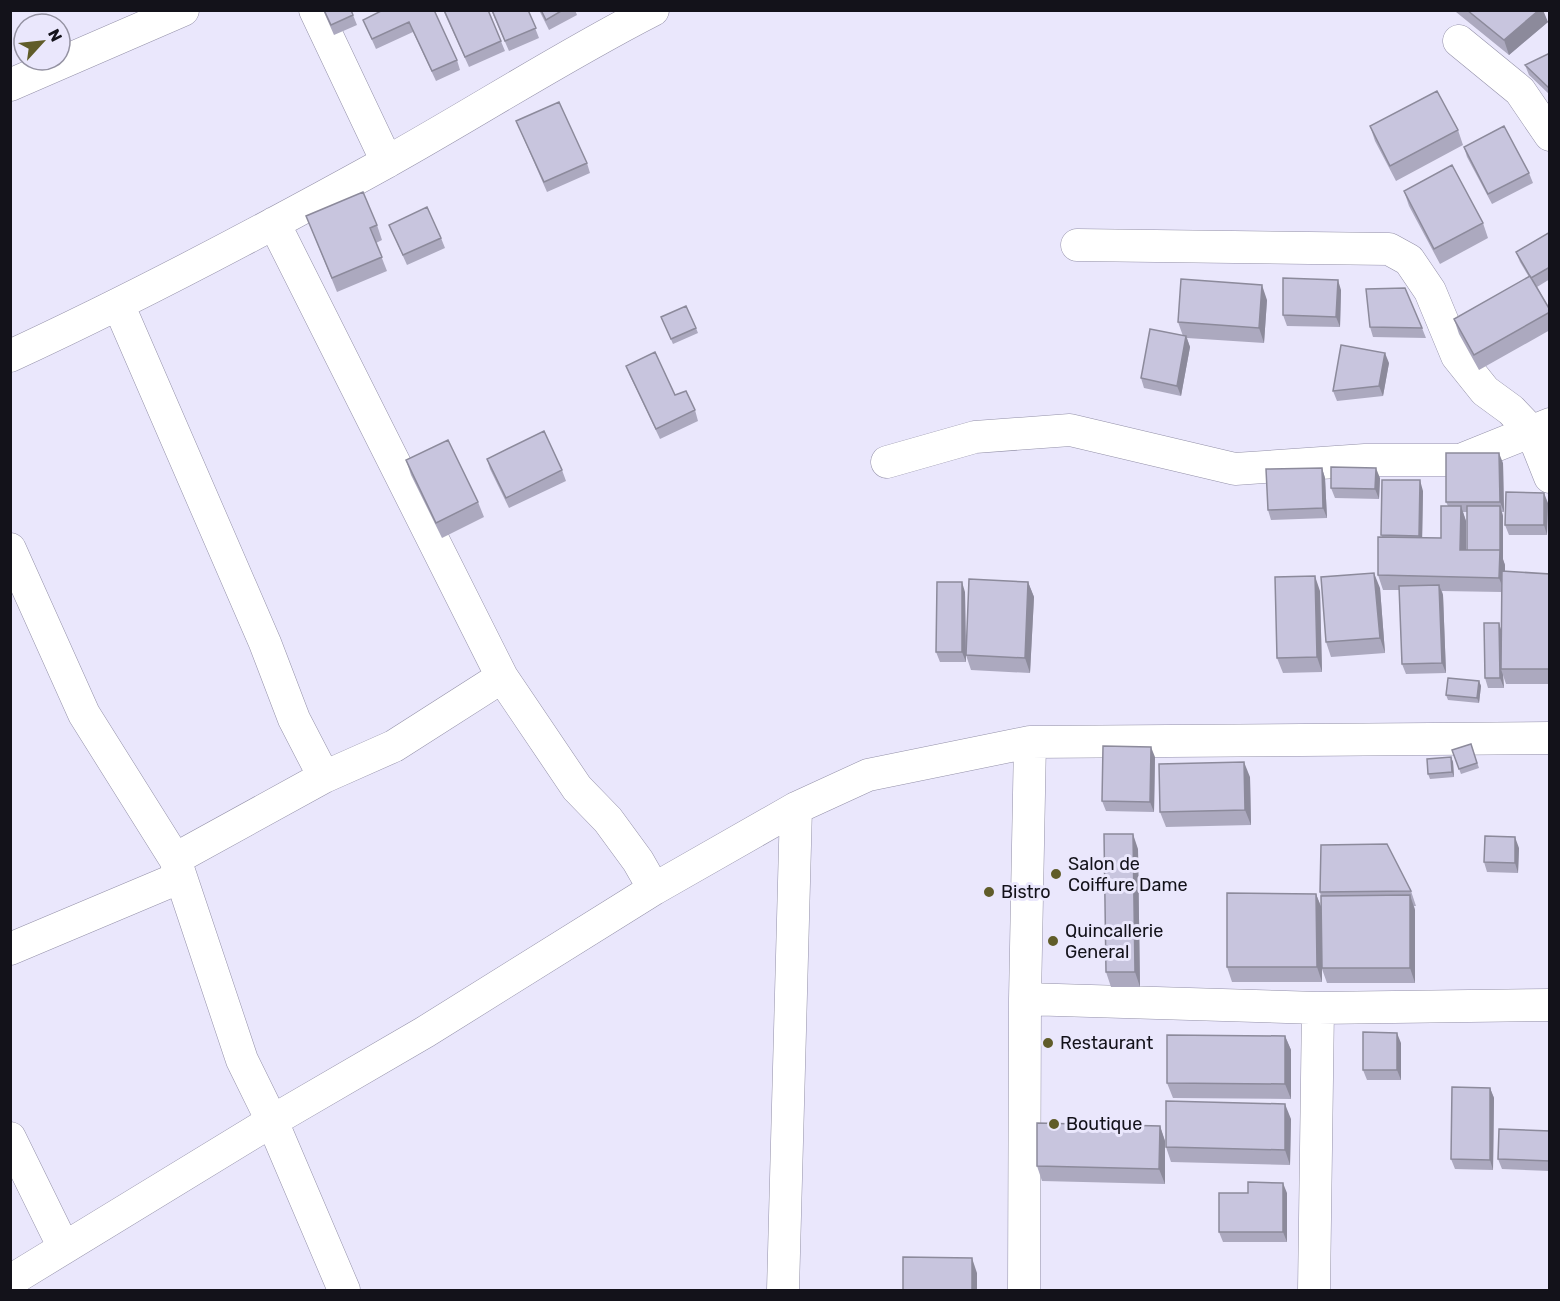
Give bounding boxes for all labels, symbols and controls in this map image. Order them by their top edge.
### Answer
north arrow [12,12,72,72]
text: N [44,26,66,45]
place label: Salon de Coiffure Dame [1068,853,1188,896]
marker: Salon de Coiffure Dame [1049,867,1063,881]
place label: Bistro [1001,881,1051,903]
marker: Bistro [982,885,996,899]
place label: Quincallerie General [1065,920,1163,963]
marker: Quincallerie General [1046,934,1060,948]
place label: Restaurant [1060,1032,1153,1054]
marker: Restaurant [1041,1036,1055,1050]
place label: Boutique [1066,1113,1142,1135]
marker: Boutique [1047,1117,1061,1131]

